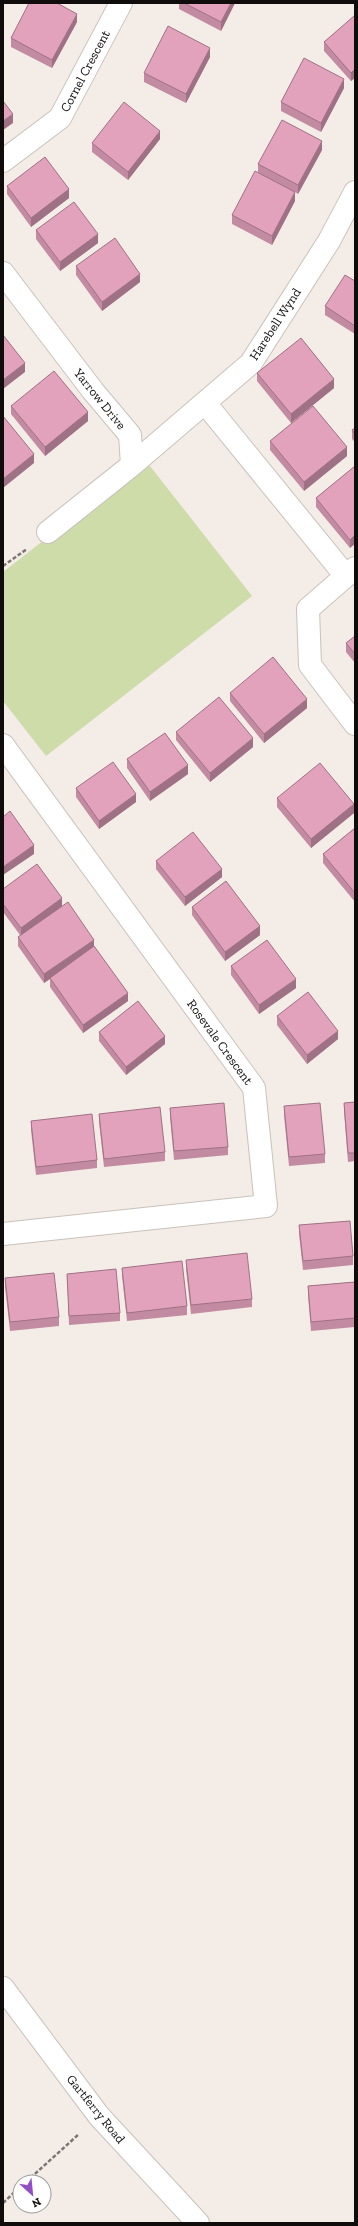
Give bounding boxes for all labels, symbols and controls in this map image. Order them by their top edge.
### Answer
street label: Cornel Crescent [57,27,113,114]
street label: Harebell Wynd [246,285,304,363]
street label: Yarrow Drive [70,365,129,432]
street label: Rosevale Crescent [184,997,256,1088]
street label: Gartferry Road [64,2072,128,2146]
north arrow [12,2174,52,2214]
text: N [29,2195,43,2210]

